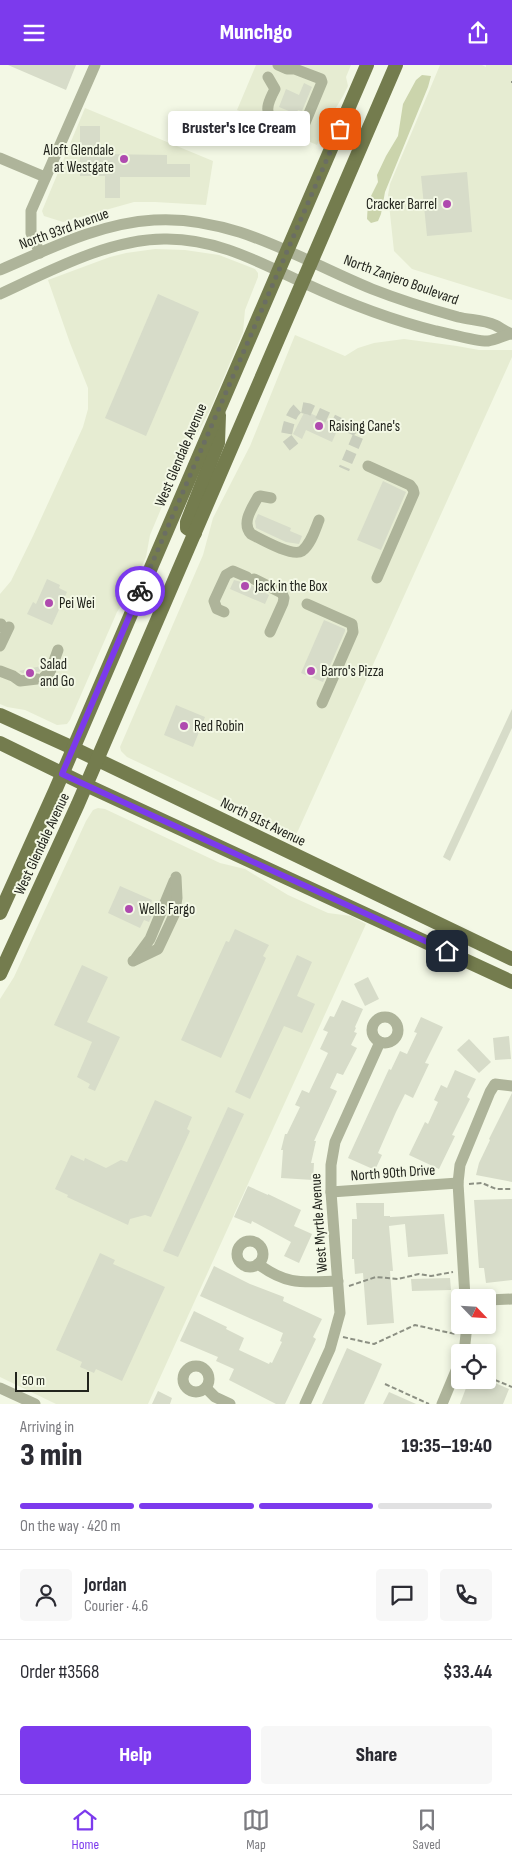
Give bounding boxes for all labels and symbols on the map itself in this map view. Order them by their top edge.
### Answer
pin [319,108,361,150]
callout: Bruster's Ice Cream [168,111,310,147]
place label: Aloft Glendale at Westgate [43,141,114,177]
marker: Aloft Glendale at Westgate [118,153,130,165]
place label: Cracker Barrel [366,195,437,214]
marker: Cracker Barrel [441,198,453,210]
street label: North 93rd Avenue [17,204,111,254]
street label: North Zanjero Boulevard [341,250,461,310]
street label: West Glendale Avenue [151,400,211,510]
place label: Raising Cane's [329,417,400,436]
marker: Raising Cane's [313,420,325,432]
courier [115,566,165,616]
place label: Jack in the Box [254,577,328,596]
marker: Jack in the Box [239,580,251,592]
place label: Pei Wei [59,594,95,613]
marker: Pei Wei [43,597,55,609]
place label: Salad and Go [40,655,75,691]
place label: Barro's Pizza [321,662,384,681]
marker: Barro's Pizza [305,665,317,677]
marker: Salad and Go [24,667,36,679]
place label: Red Robin [194,717,244,736]
marker: Red Robin [178,720,190,732]
street label: West Glendale Avenue [10,790,74,898]
street label: North 91st Avenue [217,793,309,851]
place label: Wells Fargo [139,900,195,919]
marker: Wells Fargo [123,903,135,915]
pin [426,930,468,972]
street label: North 90th Drive [350,1161,436,1185]
street label: West Myrtle Avenue [306,1173,332,1273]
north arrow [451,1289,496,1334]
scale bar [15,1369,89,1392]

